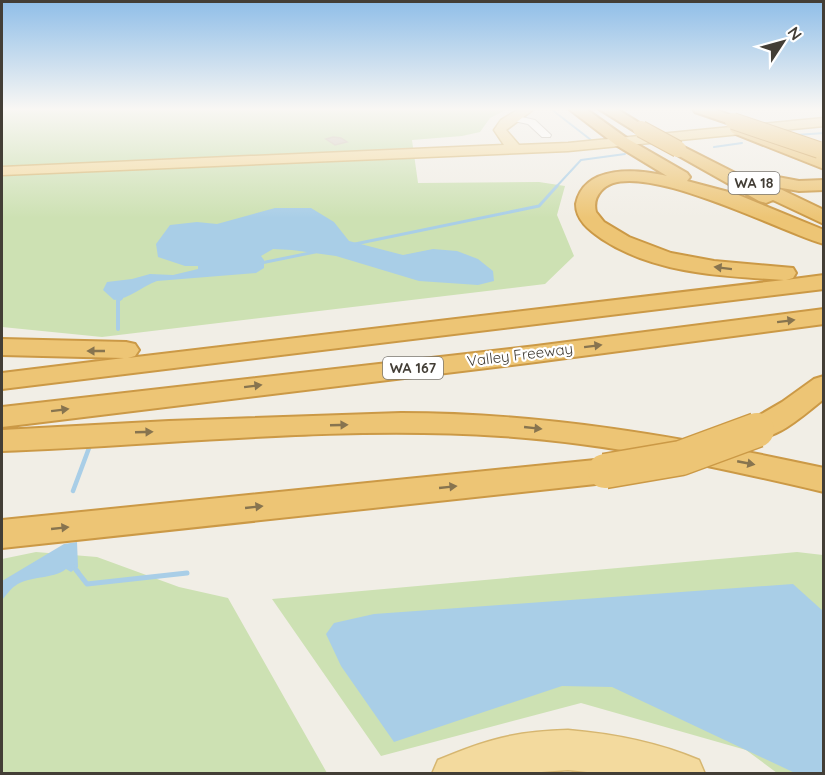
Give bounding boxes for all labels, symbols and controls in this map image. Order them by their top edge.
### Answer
north arrow [753,12,813,72]
text: N [784,23,807,44]
road number: WA 18 [728,172,780,194]
one-way arrow [714,263,733,273]
one-way arrow [777,316,796,326]
street label: Valley Freeway [466,339,574,370]
one-way arrow [583,341,602,351]
one-way arrow [87,346,106,356]
road number: WA 167 [383,357,443,379]
one-way arrow [244,382,263,391]
one-way arrow [50,405,69,415]
one-way arrow [329,420,348,429]
one-way arrow [524,423,543,433]
one-way arrow [134,428,153,437]
one-way arrow [737,459,756,468]
one-way arrow [439,482,458,492]
one-way arrow [245,502,264,512]
one-way arrow [51,523,70,533]

